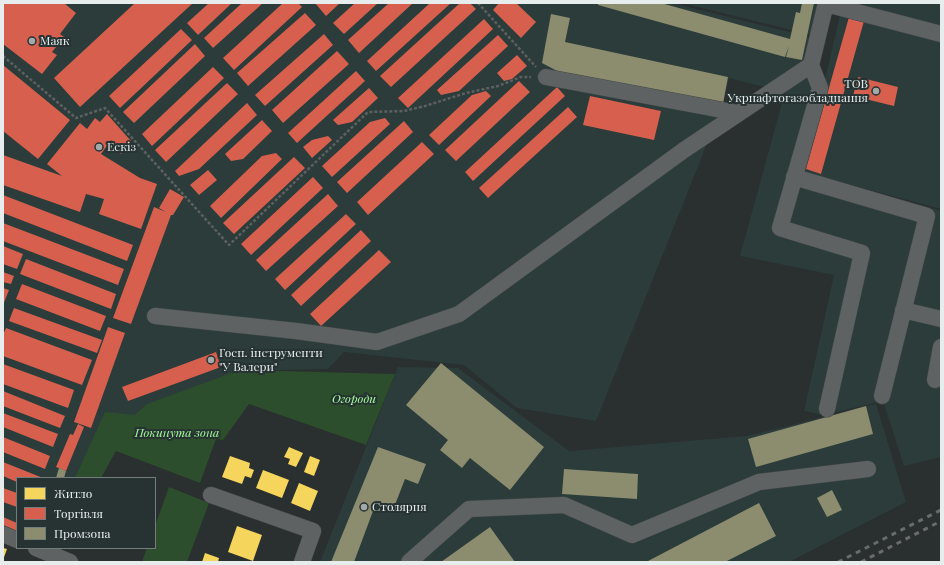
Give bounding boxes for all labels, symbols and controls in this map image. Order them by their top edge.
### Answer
place label: Маяк [40,34,70,48]
marker: Маяк [27,36,37,46]
place label: ТОВ Укрнафтогазобладнання [728,77,868,105]
marker: ТОВ Укрнафтогазобладнання [871,86,881,96]
place label: Ескіз [107,140,136,154]
marker: Ескіз [94,142,104,152]
place label: Госп. інструменти "У Валери" [219,346,323,374]
marker: Госп. інструменти "У Валери" [206,355,216,365]
park label: Огороди [332,392,376,406]
park label: Покинута зона [135,426,219,440]
legend [16,477,156,549]
text: Житло [54,485,92,501]
place label: Столярня [372,500,427,514]
marker: Столярня [359,502,369,512]
text: Торгівля [54,505,103,521]
text: Промзона [54,525,111,541]

